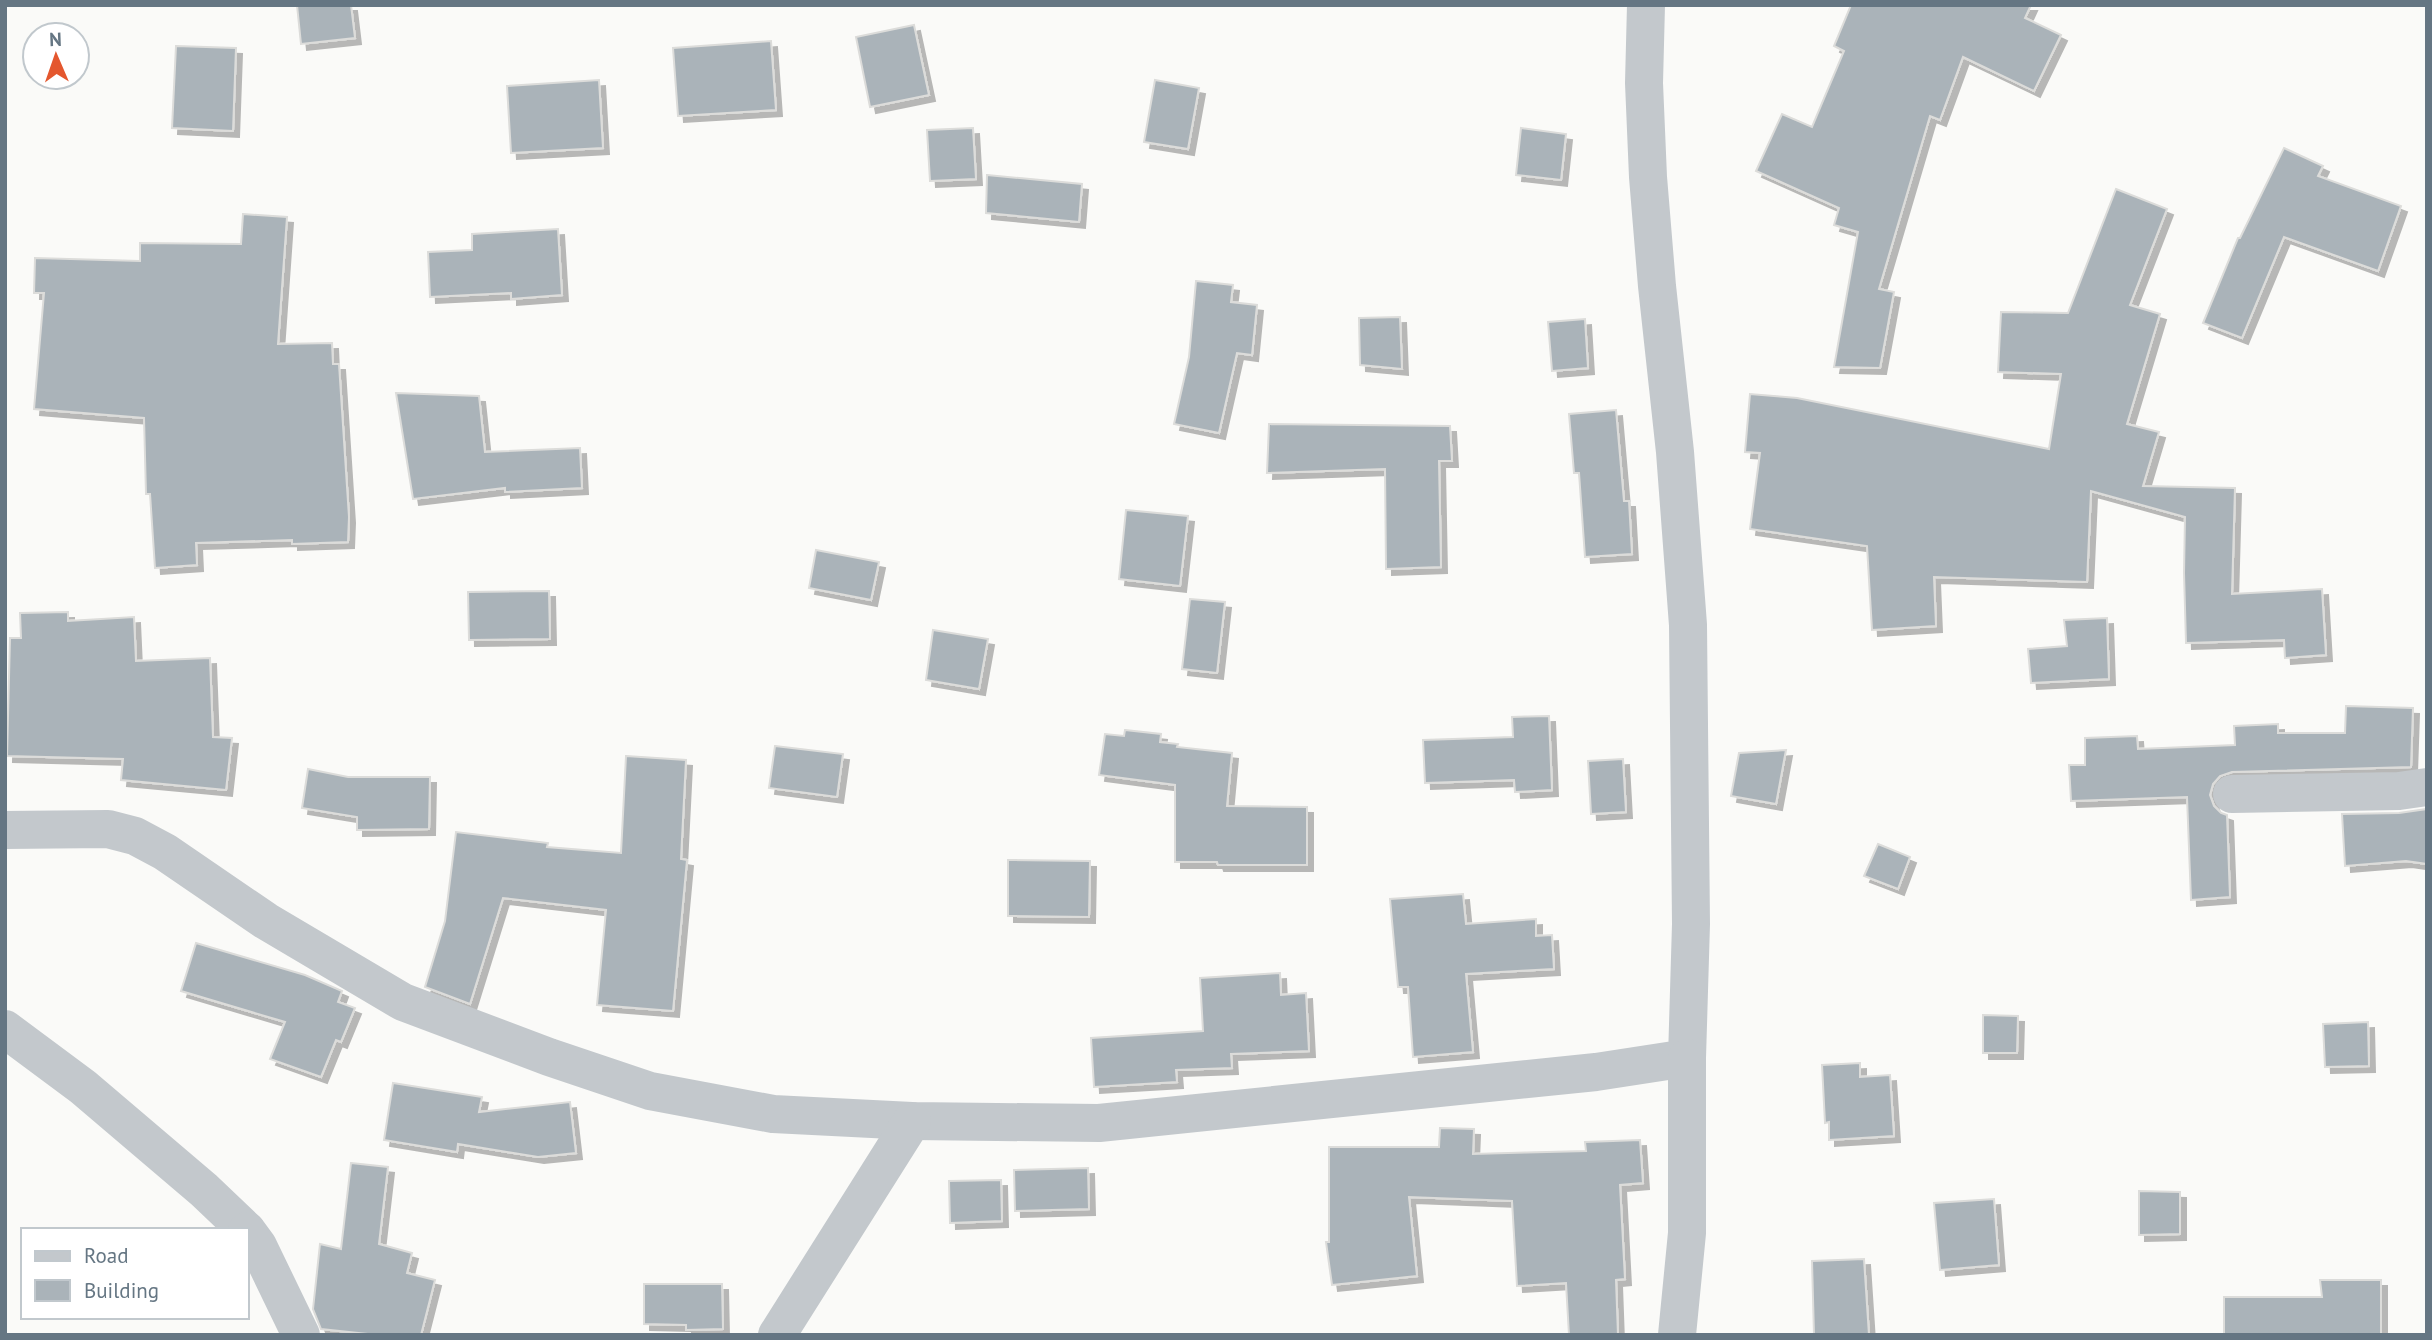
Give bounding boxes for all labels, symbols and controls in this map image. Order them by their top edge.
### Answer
north arrow [21,21,91,91]
text: N [49,27,62,51]
legend [21,1228,248,1319]
text: Road [84,1242,128,1269]
text: Building [84,1277,159,1304]

